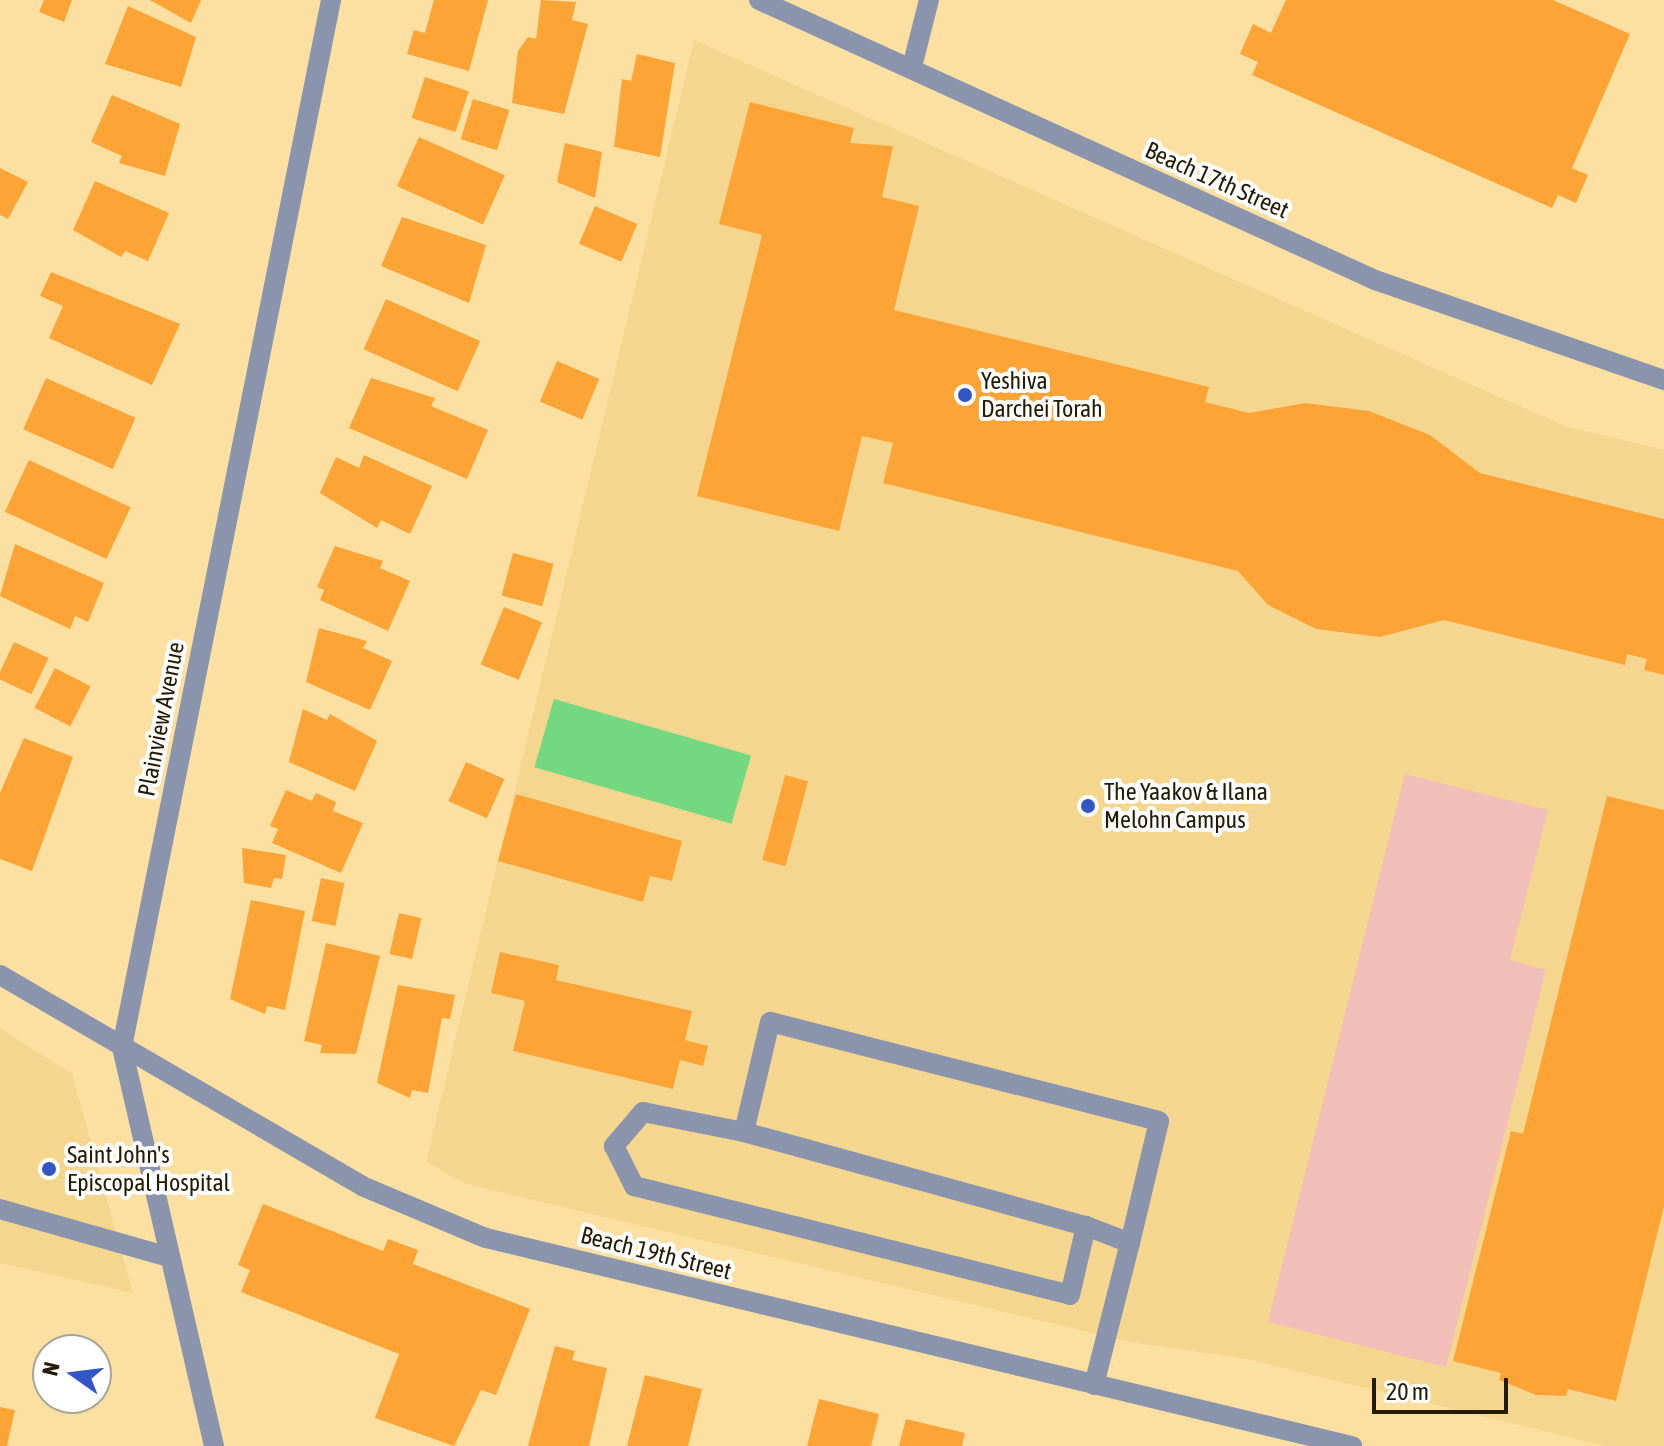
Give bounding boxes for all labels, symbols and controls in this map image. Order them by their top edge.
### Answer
street label: Beach 17th Street [1141,135,1293,225]
place label: Yeshiva Darchei Torah [981,367,1103,423]
marker: Yeshiva Darchei Torah [956,386,974,404]
street label: Plainview Avenue [132,639,190,799]
place label: The Yaakov & Ilana Melohn Campus [1104,778,1268,834]
marker: The Yaakov & Ilana Melohn Campus [1079,797,1097,815]
place label: Saint John's Episcopal Hospital [67,1141,230,1197]
marker: Saint John's Episcopal Hospital [38,1158,60,1180]
street label: Beach 19th Street [578,1220,734,1286]
north arrow [32,1334,112,1414]
text: N [36,1359,65,1378]
scale bar [1376,1362,1512,1412]
text: 20 m [1386,1378,1429,1405]

